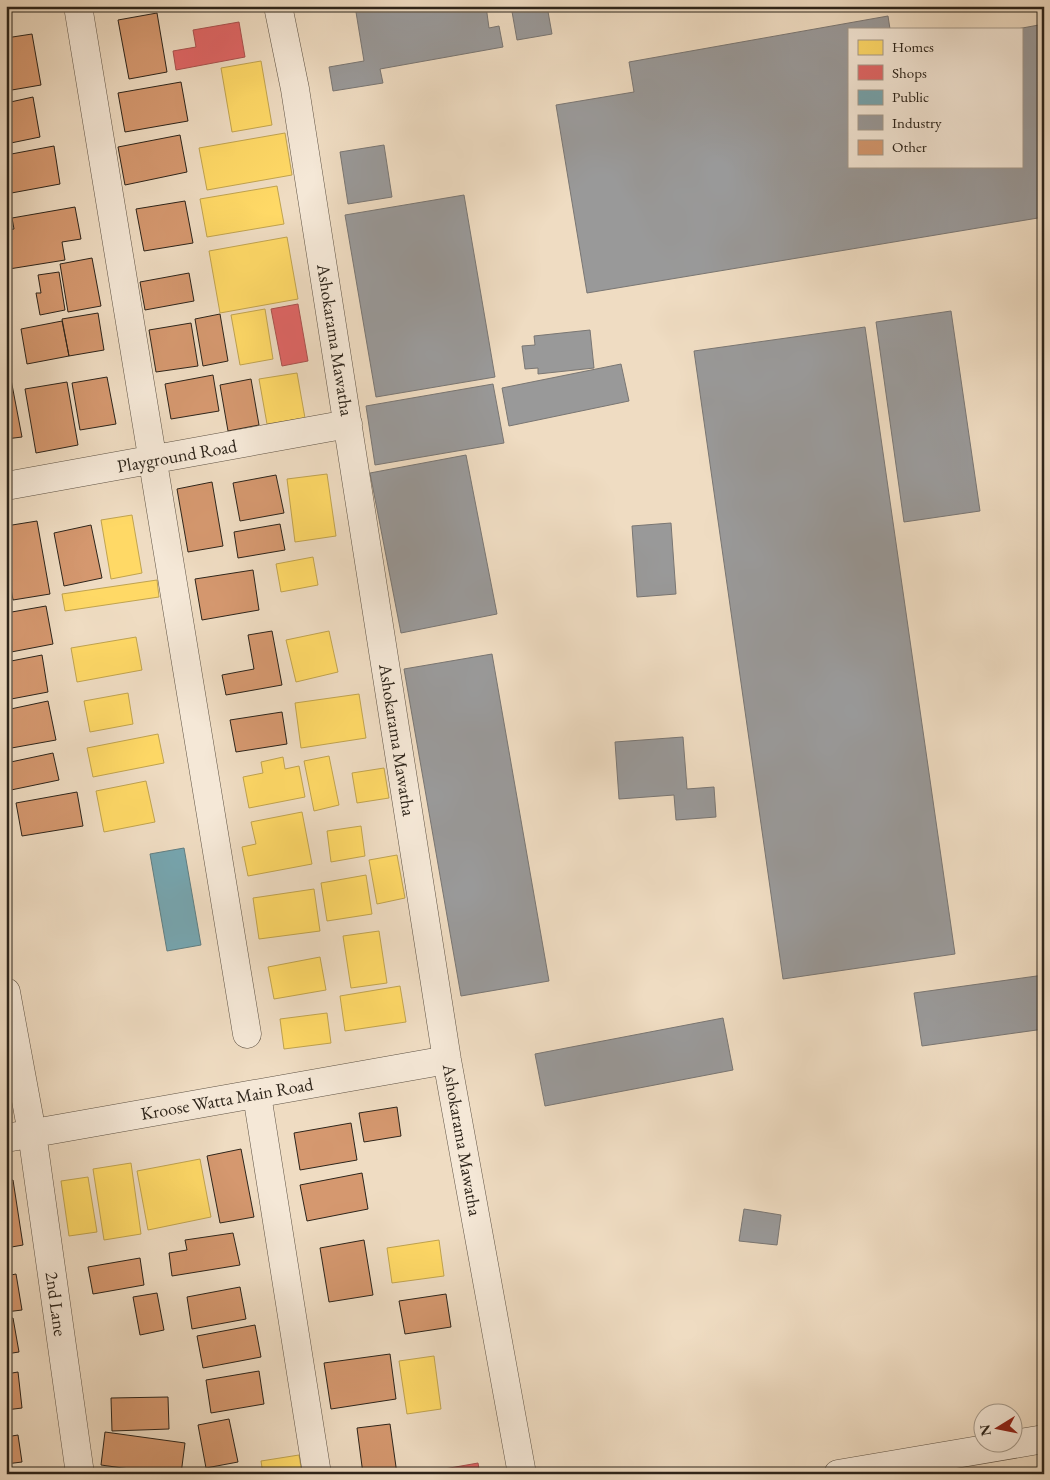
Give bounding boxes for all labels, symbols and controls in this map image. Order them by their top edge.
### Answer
legend [848,28,1022,168]
text: Homes [892,37,934,56]
text: Shops [892,63,927,82]
text: Public [892,87,929,106]
text: Industry [892,113,942,132]
text: Other [892,137,927,156]
street label: Ashokarama Mawatha [312,261,359,418]
street label: Playground Road [115,433,239,477]
street label: Ashokarama Mawatha [374,661,421,818]
street label: Ashokarama Mawatha [438,1061,487,1218]
street label: Kroose Watta Main Road [139,1072,316,1125]
street label: 2nd Lane [41,1270,72,1338]
north arrow [972,1402,1022,1452]
text: N [975,1422,995,1437]

